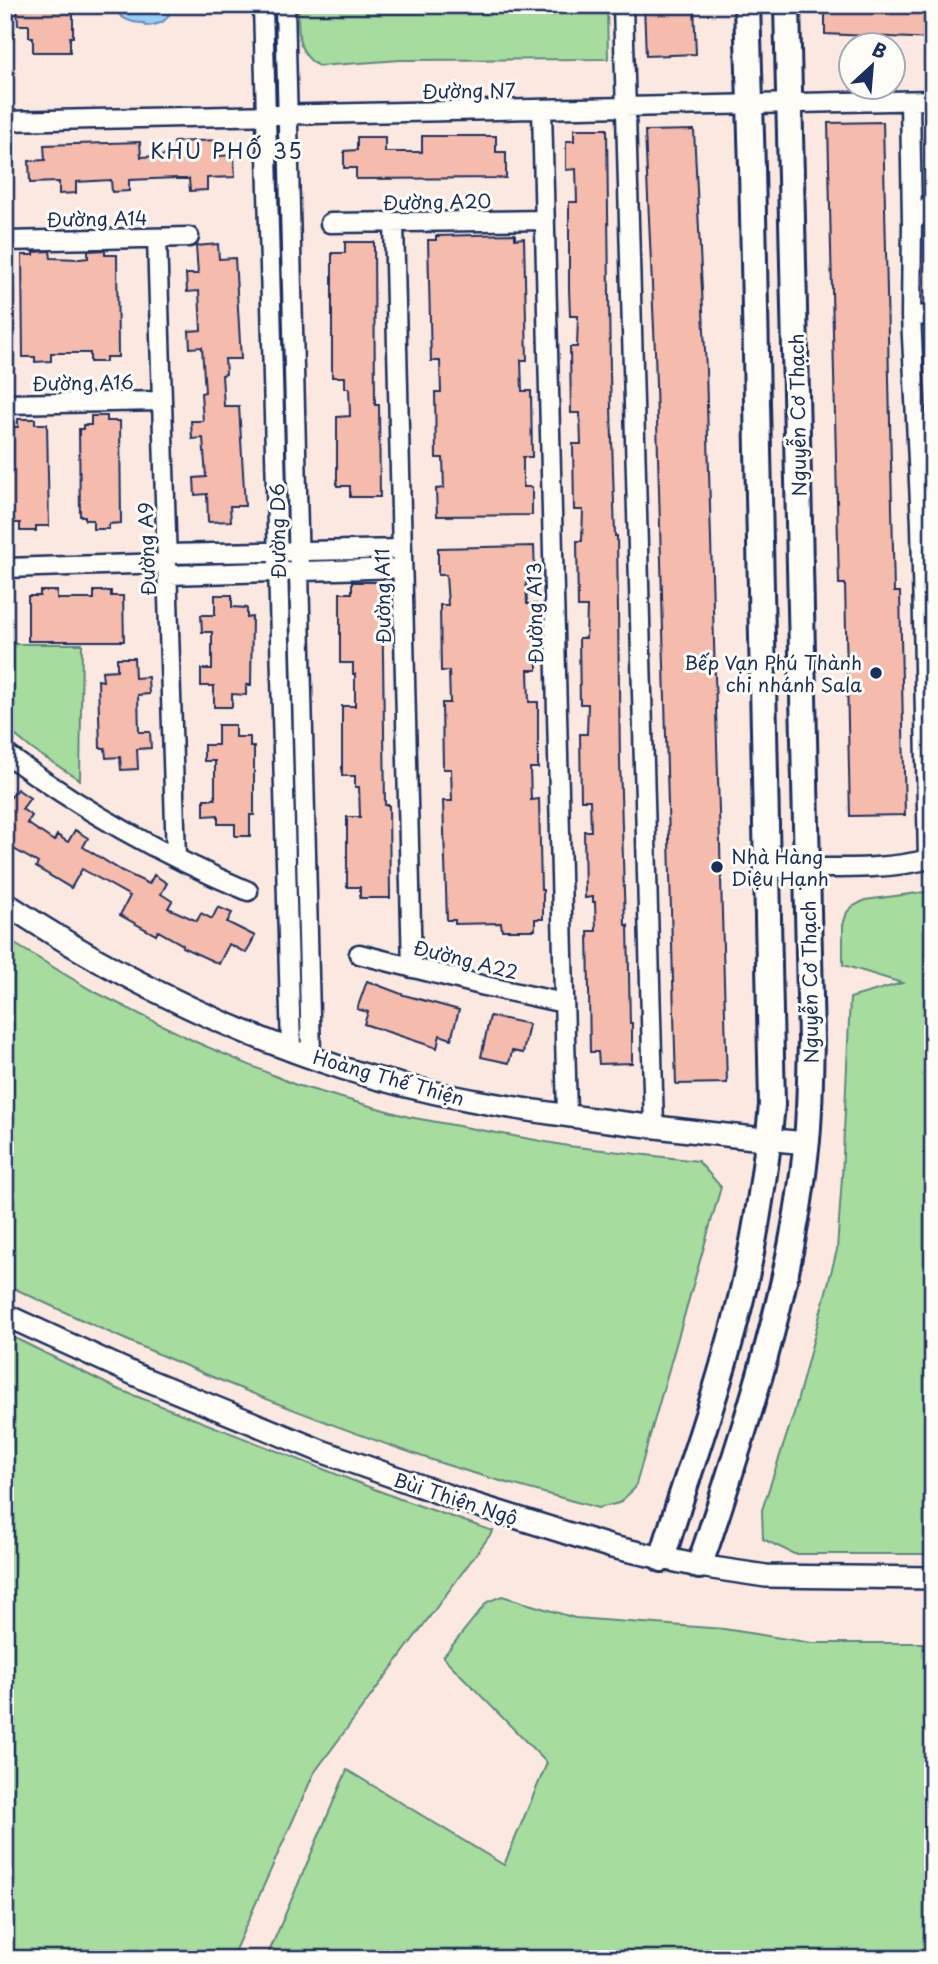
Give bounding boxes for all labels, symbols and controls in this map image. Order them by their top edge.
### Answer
north arrow [836,32,906,102]
text: B [868,34,892,65]
street label: Đường N7 [422,75,516,105]
district label: KHU PHỐ 35 [150,134,304,166]
street label: Đường A20 [383,186,491,216]
street label: Đường A14 [46,203,148,233]
street label: Nguyễn Cơ Thạch [782,333,812,497]
street label: Đường A16 [32,367,134,397]
street label: Đường D6 [262,483,292,579]
street label: Đường A9 [130,502,162,596]
street label: Đường A11 [367,548,397,644]
street label: Đường A13 [519,562,549,664]
place label: Bếp Vạn Phú Thành chi nhánh Sala [684,648,862,698]
marker: Bếp Vạn Phú Thành chi nhánh Sala [868,665,884,681]
place label: Nhà Hàng Diệu Hạnh [731,842,829,892]
marker: Nhà Hàng Diệu Hạnh [709,859,725,875]
street label: Nguyễn Cơ Thạch [794,900,824,1064]
street label: Đường A22 [411,932,521,986]
street label: Hoàng Thế Thiện [310,1042,468,1112]
street label: Bùi Thiện Ngộ [390,1465,522,1531]

